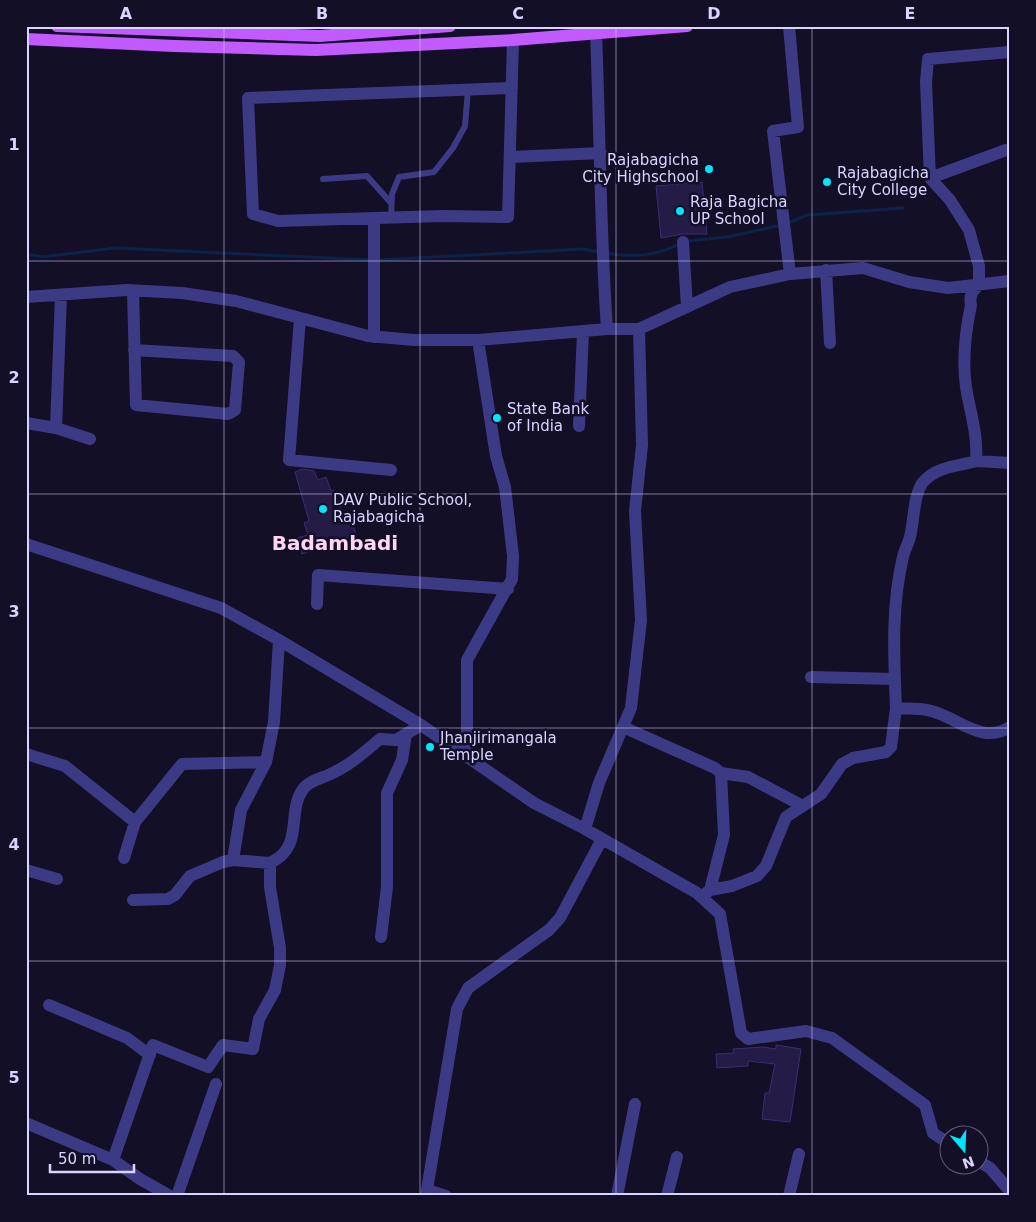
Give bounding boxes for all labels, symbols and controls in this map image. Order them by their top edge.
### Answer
text: A [120,4,133,23]
text: B [316,4,328,23]
text: C [512,4,524,23]
text: D [707,4,721,23]
text: E [905,4,915,23]
text: 1 [8,135,20,154]
place label: Rajabagicha City Highschool [582,151,699,186]
marker: Rajabagicha City Highschool [703,163,715,175]
place label: Rajabagicha City College [837,164,929,199]
marker: Rajabagicha City College [821,176,833,188]
place label: Raja Bagicha UP School [690,193,788,228]
marker: Raja Bagicha UP School [674,205,686,217]
text: 2 [8,368,20,387]
place label: State Bank of India [507,400,589,435]
marker: State Bank of India [491,412,503,424]
place label: DAV Public School, Rajabagicha [333,491,472,526]
marker: DAV Public School, Rajabagicha [317,503,329,515]
district label: Badambadi [272,531,398,555]
text: 3 [8,602,20,621]
place label: Jhanjirimangala Temple [439,729,557,764]
marker: Jhanjirimangala Temple [424,741,436,753]
text: 4 [8,835,20,854]
text: 5 [8,1068,20,1087]
north arrow [938,1124,988,1174]
scale bar [50,1142,134,1174]
text: 50 m [58,1150,96,1168]
text: N [960,1153,976,1172]

